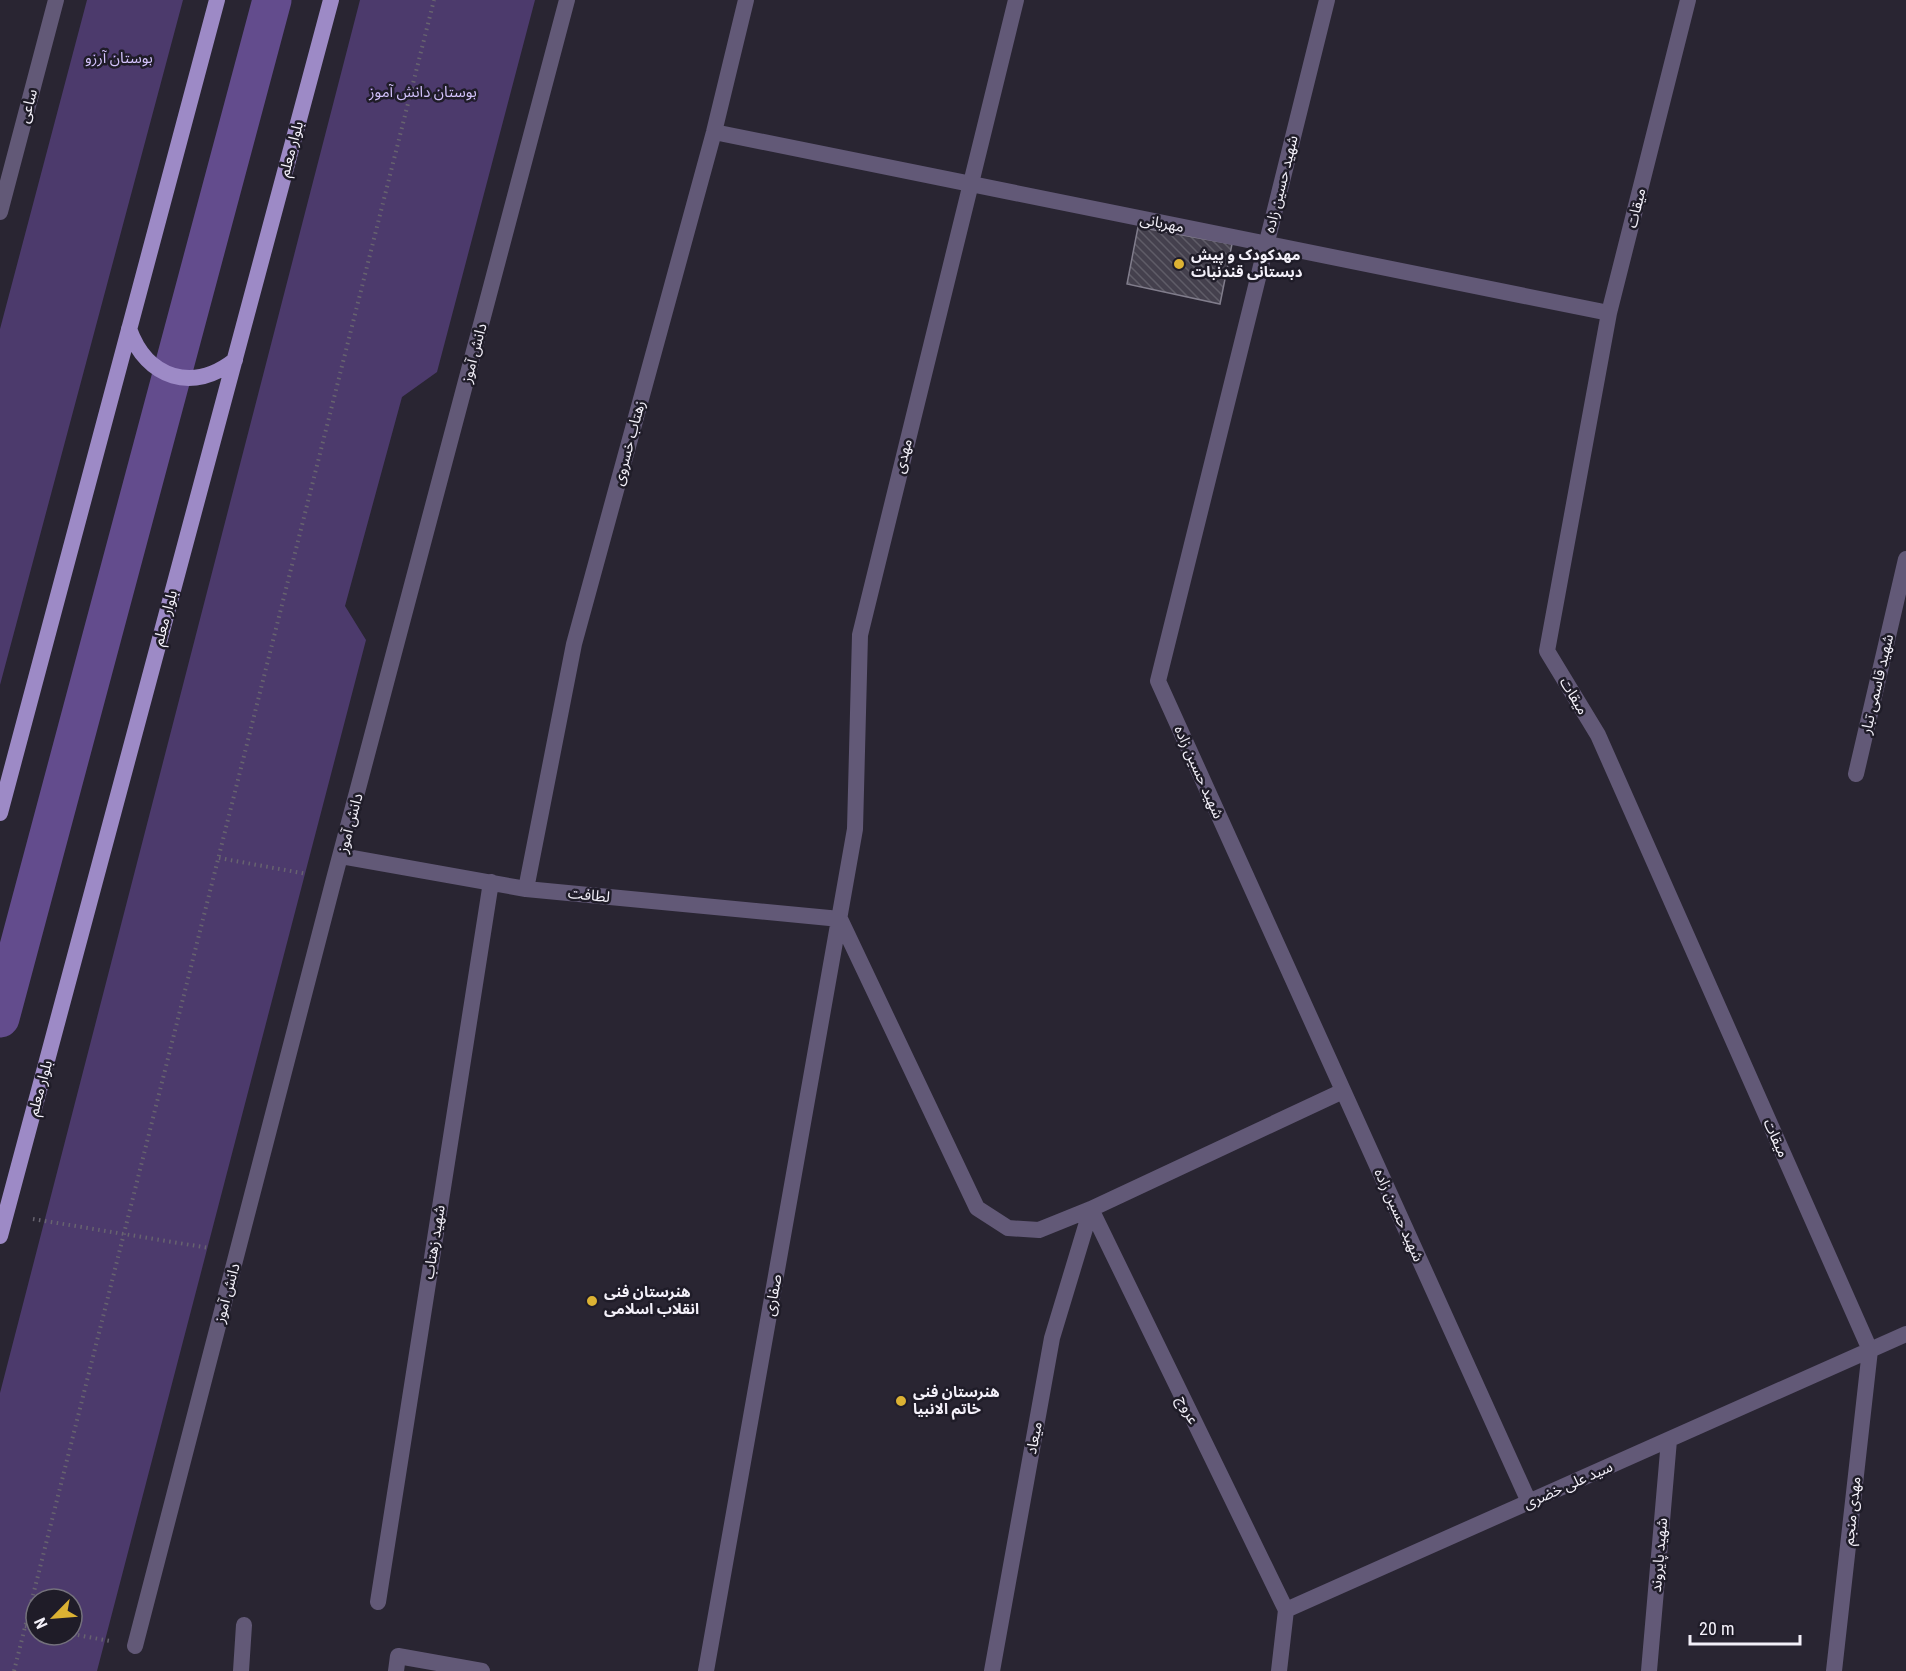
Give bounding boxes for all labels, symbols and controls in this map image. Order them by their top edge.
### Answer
park label: بوستان آرزو [85,49,153,67]
park label: بوستان دانش آموز [368,83,477,101]
street label: ساعی [15,87,41,125]
street label: بلوار معلم [275,119,309,179]
street label: شهید حسین زاده [1260,133,1302,235]
street label: میقات [1622,186,1650,230]
street label: مهربانی [1138,210,1186,236]
place label: مهدکودک و پیش دبستانی قندنبات [1191,246,1303,281]
marker: مهدکودک و پیش دبستانی قندنبات [1172,257,1186,271]
street label: دانش آموز [457,321,491,386]
street label: زهتاب خسروی [609,398,649,488]
street label: مهدی [890,437,916,475]
street label: بلوار معلم [149,588,183,648]
street label: شهید قاسمی تبار [1857,632,1897,737]
street label: میقات [1556,674,1592,718]
street label: شهید حسین زاده [1170,723,1228,822]
street label: دانش آموز [333,791,367,856]
street label: لطافت [567,884,611,906]
street label: بلوار معلم [24,1058,58,1118]
street label: میقات [1760,1116,1792,1160]
street label: شهید حسین زاده [1370,1166,1428,1265]
street label: شهید زهتاب [419,1203,449,1280]
street label: دانش آموز [210,1261,244,1326]
street label: صفاری [760,1273,786,1317]
place label: هنرستان فنی انقلاب اسلامی [604,1283,699,1318]
marker: هنرستان فنی انقلاب اسلامی [585,1294,599,1308]
place label: هنرستان فنی خاتم الانبیا [913,1383,1000,1420]
street label: عروج [1171,1393,1203,1429]
marker: هنرستان فنی خاتم الانبیا [894,1394,908,1408]
street label: میعاد [1022,1420,1046,1456]
street label: سید علی خضری [1521,1457,1616,1513]
street label: مهدی منجم [1839,1476,1867,1547]
street label: شهید پایروند [1647,1517,1672,1593]
north arrow [24,1587,84,1647]
scale bar [1690,1608,1800,1646]
text: N [30,1615,52,1632]
text: 20 m [1699,1618,1734,1639]

